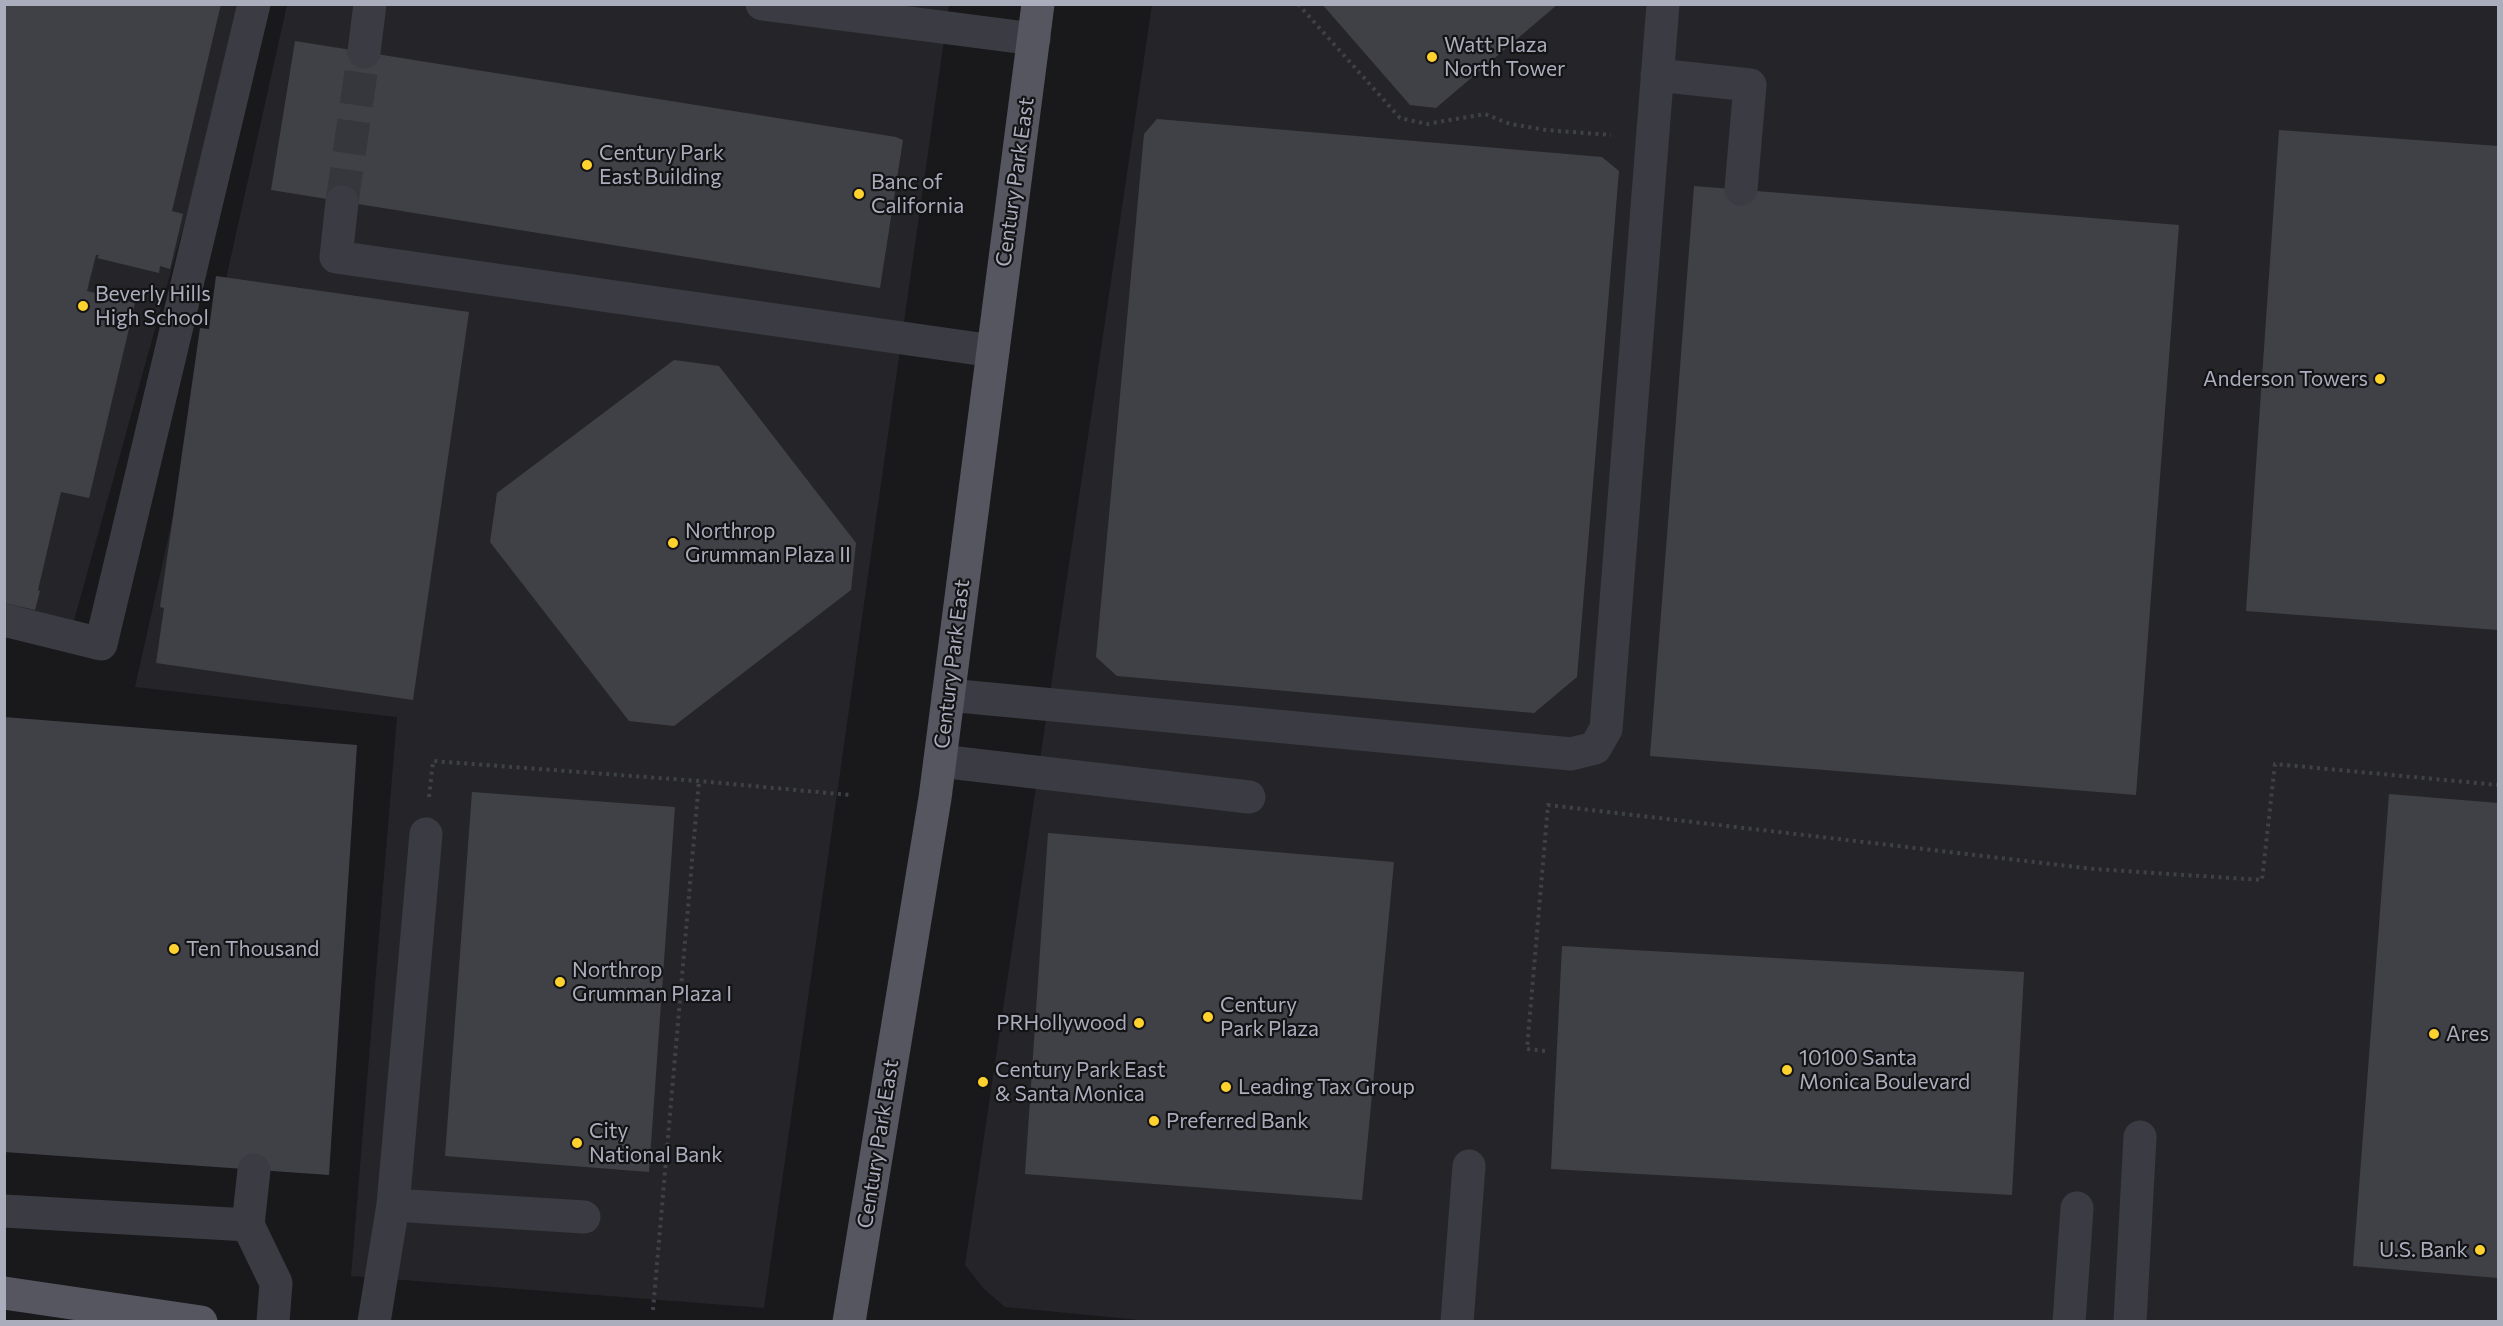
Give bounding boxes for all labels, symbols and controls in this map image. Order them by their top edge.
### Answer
place label: Watt Plaza North Tower [1444,32,1565,82]
marker: Watt Plaza North Tower [1425,50,1439,64]
street label: Century Park East [991,96,1039,268]
place label: Century Park East Building [599,140,724,190]
marker: Century Park East Building [580,158,594,172]
place label: Banc of California [871,169,964,219]
marker: Banc of California [852,187,866,201]
place label: Beverly Hills High School [95,281,211,331]
marker: Beverly Hills High School [76,299,90,313]
place label: Anderson Towers [2203,366,2368,392]
marker: Anderson Towers [2373,372,2387,386]
place label: Northrop Grumman Plaza II [685,518,851,568]
marker: Northrop Grumman Plaza II [666,536,680,550]
street label: Century Park East [929,578,975,750]
place label: Ten Thousand [186,936,319,962]
marker: Ten Thousand [167,942,181,956]
place label: Northrop Grumman Plaza I [572,957,732,1007]
marker: Northrop Grumman Plaza I [553,975,567,989]
place label: Century Park Plaza [1220,992,1319,1042]
place label: PRHollywood [996,1010,1127,1036]
marker: Century Park Plaza [1201,1010,1215,1024]
marker: PRHollywood [1132,1016,1146,1030]
place label: Ares [2446,1021,2489,1047]
marker: Ares [2427,1027,2441,1041]
place label: 10100 Santa Monica Boulevard [1799,1045,1970,1095]
place label: Century Park East & Santa Monica [995,1057,1166,1107]
street label: Century Park East [852,1058,904,1230]
marker: 10100 Santa Monica Boulevard [1780,1063,1794,1077]
place label: Leading Tax Group [1238,1074,1415,1100]
marker: Century Park East & Santa Monica [976,1075,990,1089]
marker: Leading Tax Group [1219,1080,1233,1094]
place label: Preferred Bank [1166,1108,1309,1134]
marker: Preferred Bank [1147,1114,1161,1128]
place label: City National Bank [589,1118,723,1168]
marker: City National Bank [570,1136,584,1150]
place label: U.S. Bank [2379,1237,2468,1263]
marker: U.S. Bank [2473,1243,2487,1257]

